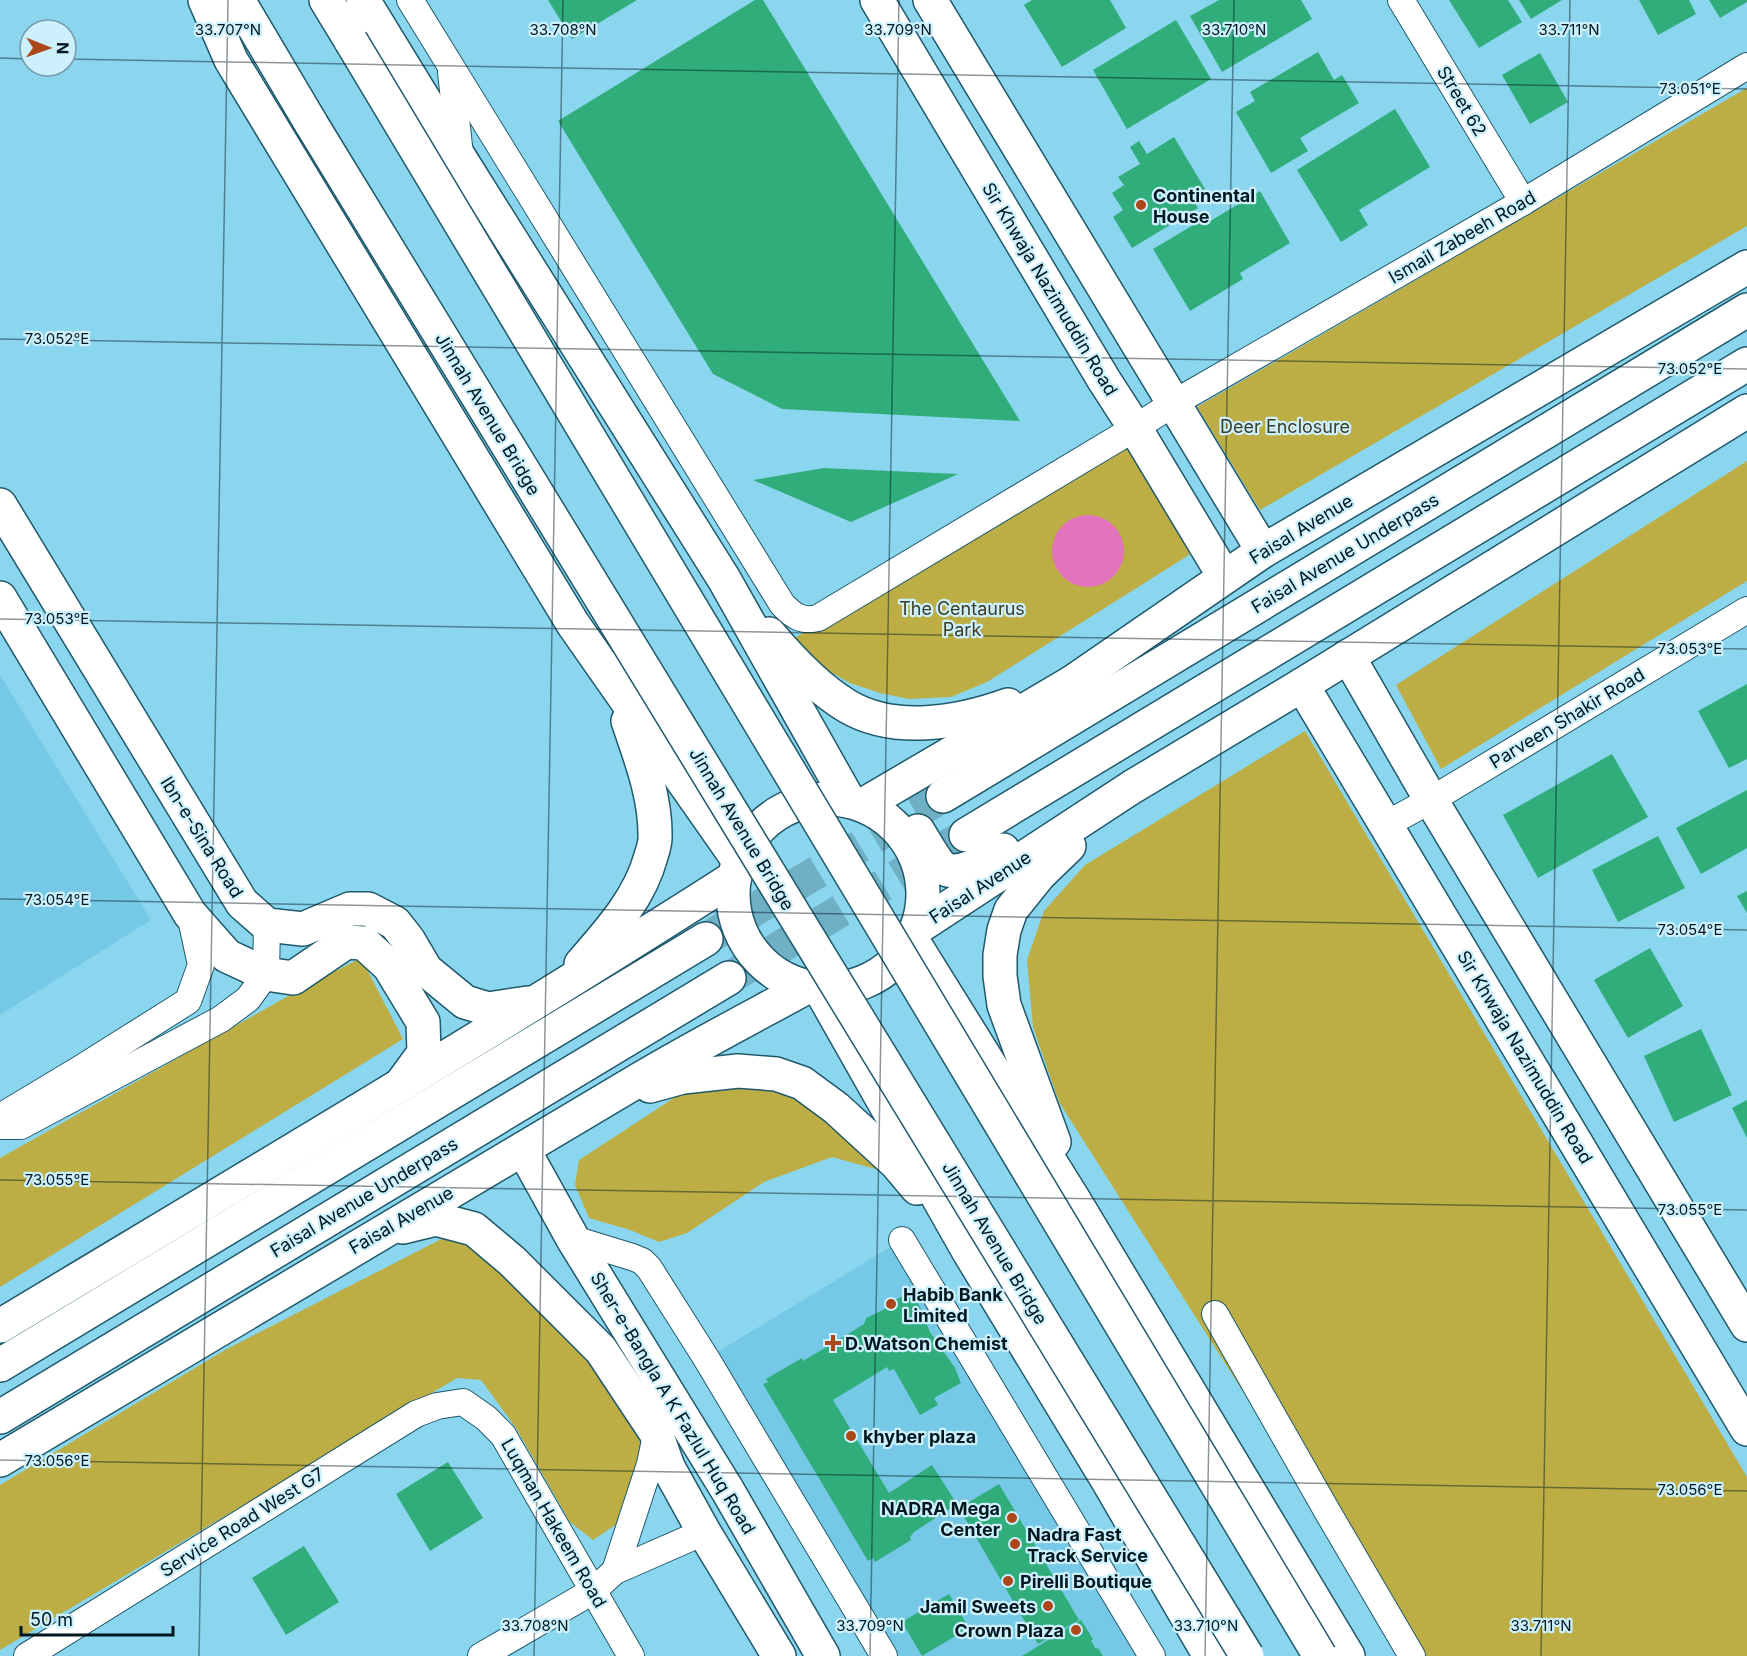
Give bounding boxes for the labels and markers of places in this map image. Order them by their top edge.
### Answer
place label: Continental House [1153,185,1255,227]
marker: Continental House [1134,198,1148,212]
place label: Habib Bank Limited [903,1284,1003,1326]
marker: Habib Bank Limited [884,1297,898,1311]
place label: D.Watson Chemist [845,1333,1008,1354]
marker: D.Watson Chemist [826,1336,840,1350]
place label: khyber plaza [863,1426,976,1447]
marker: khyber plaza [844,1429,858,1443]
place label: NADRA Mega Center [881,1498,1000,1540]
marker: NADRA Mega Center [1005,1511,1019,1525]
place label: Nadra Fast Track Service [1027,1524,1148,1566]
marker: Nadra Fast Track Service [1008,1537,1022,1551]
place label: Pirelli Boutique [1020,1571,1152,1592]
marker: Pirelli Boutique [1001,1574,1015,1588]
place label: Jamil Sweets [920,1596,1036,1617]
marker: Jamil Sweets [1041,1599,1055,1613]
place label: Crown Plaza [954,1620,1064,1641]
marker: Crown Plaza [1069,1623,1083,1637]

